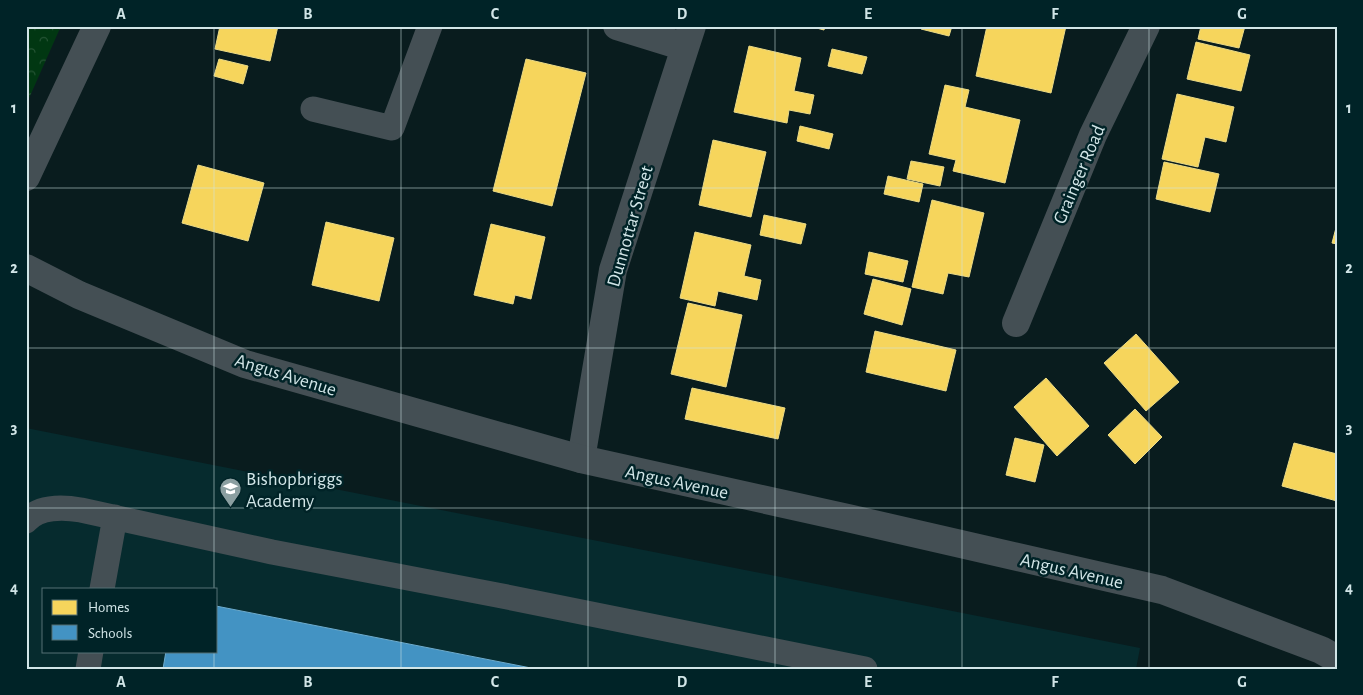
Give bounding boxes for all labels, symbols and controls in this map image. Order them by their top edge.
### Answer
text: A [116,6,126,22]
text: B [303,6,313,22]
text: C [491,6,500,22]
text: D [677,6,688,22]
text: E [864,6,872,22]
text: F [1051,6,1059,22]
text: G [1237,6,1247,22]
text: 1 [11,100,17,116]
text: 1 [1346,100,1352,116]
street label: Grainger Road [1050,122,1109,227]
street label: Dunnottar Street [604,164,657,289]
text: 2 [10,260,18,276]
text: 2 [1345,260,1353,276]
street label: Angus Avenue [233,351,339,400]
text: 3 [11,420,18,436]
text: 3 [1346,420,1353,436]
street label: Angus Avenue [623,462,730,503]
place label: Bishopbriggs Academy [246,470,343,511]
school or university icon: Bishopbriggs Academy [218,477,242,508]
street label: Angus Avenue [1018,550,1125,593]
text: 4 [10,580,18,596]
text: 4 [1345,580,1353,596]
legend [42,588,218,652]
text: Homes [88,600,130,615]
text: Schools [88,626,132,641]
text: A [116,674,126,690]
text: B [303,674,313,690]
text: C [491,674,500,690]
text: D [677,674,688,690]
text: E [864,674,872,690]
text: F [1051,674,1059,690]
text: G [1237,674,1247,690]

